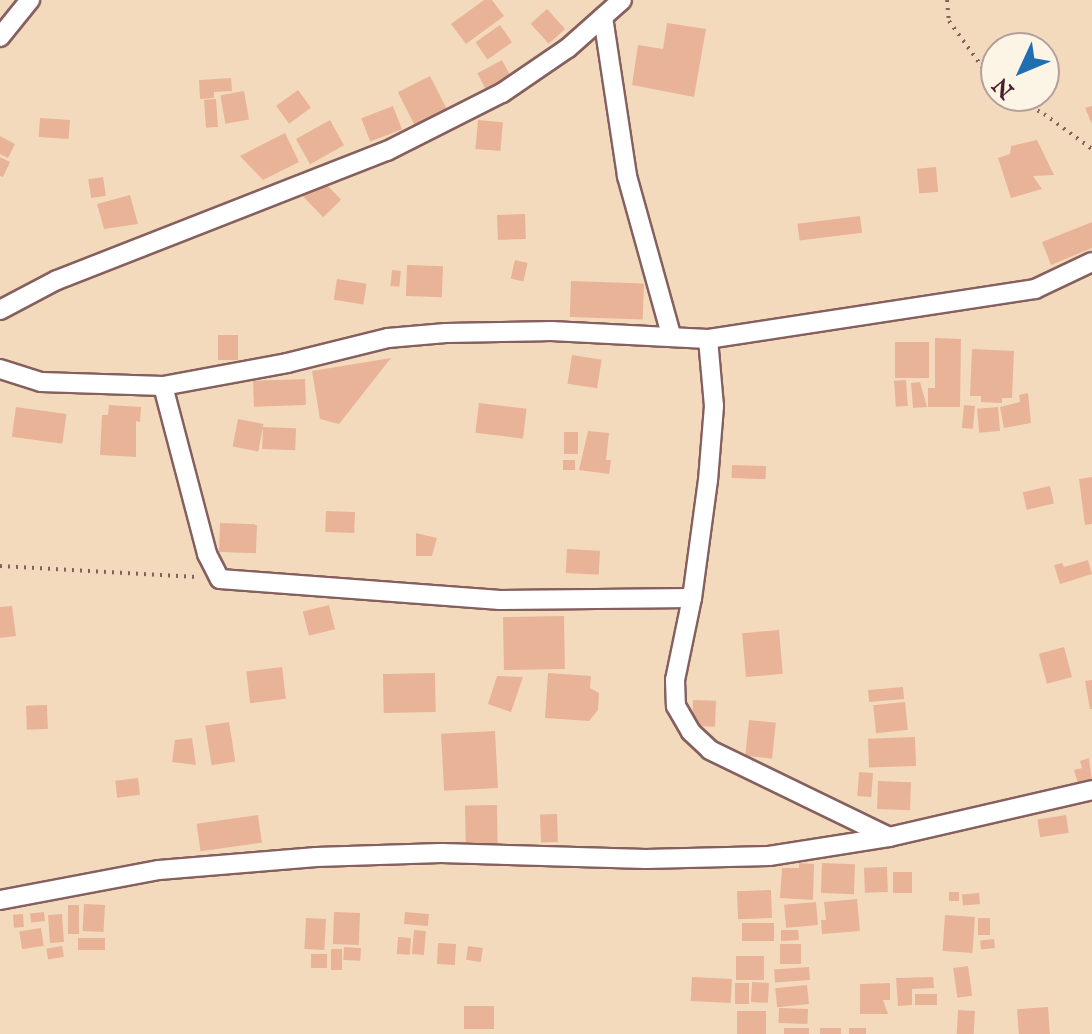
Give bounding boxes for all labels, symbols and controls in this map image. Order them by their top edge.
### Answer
north arrow [980,32,1060,112]
text: N [987,71,1021,104]

